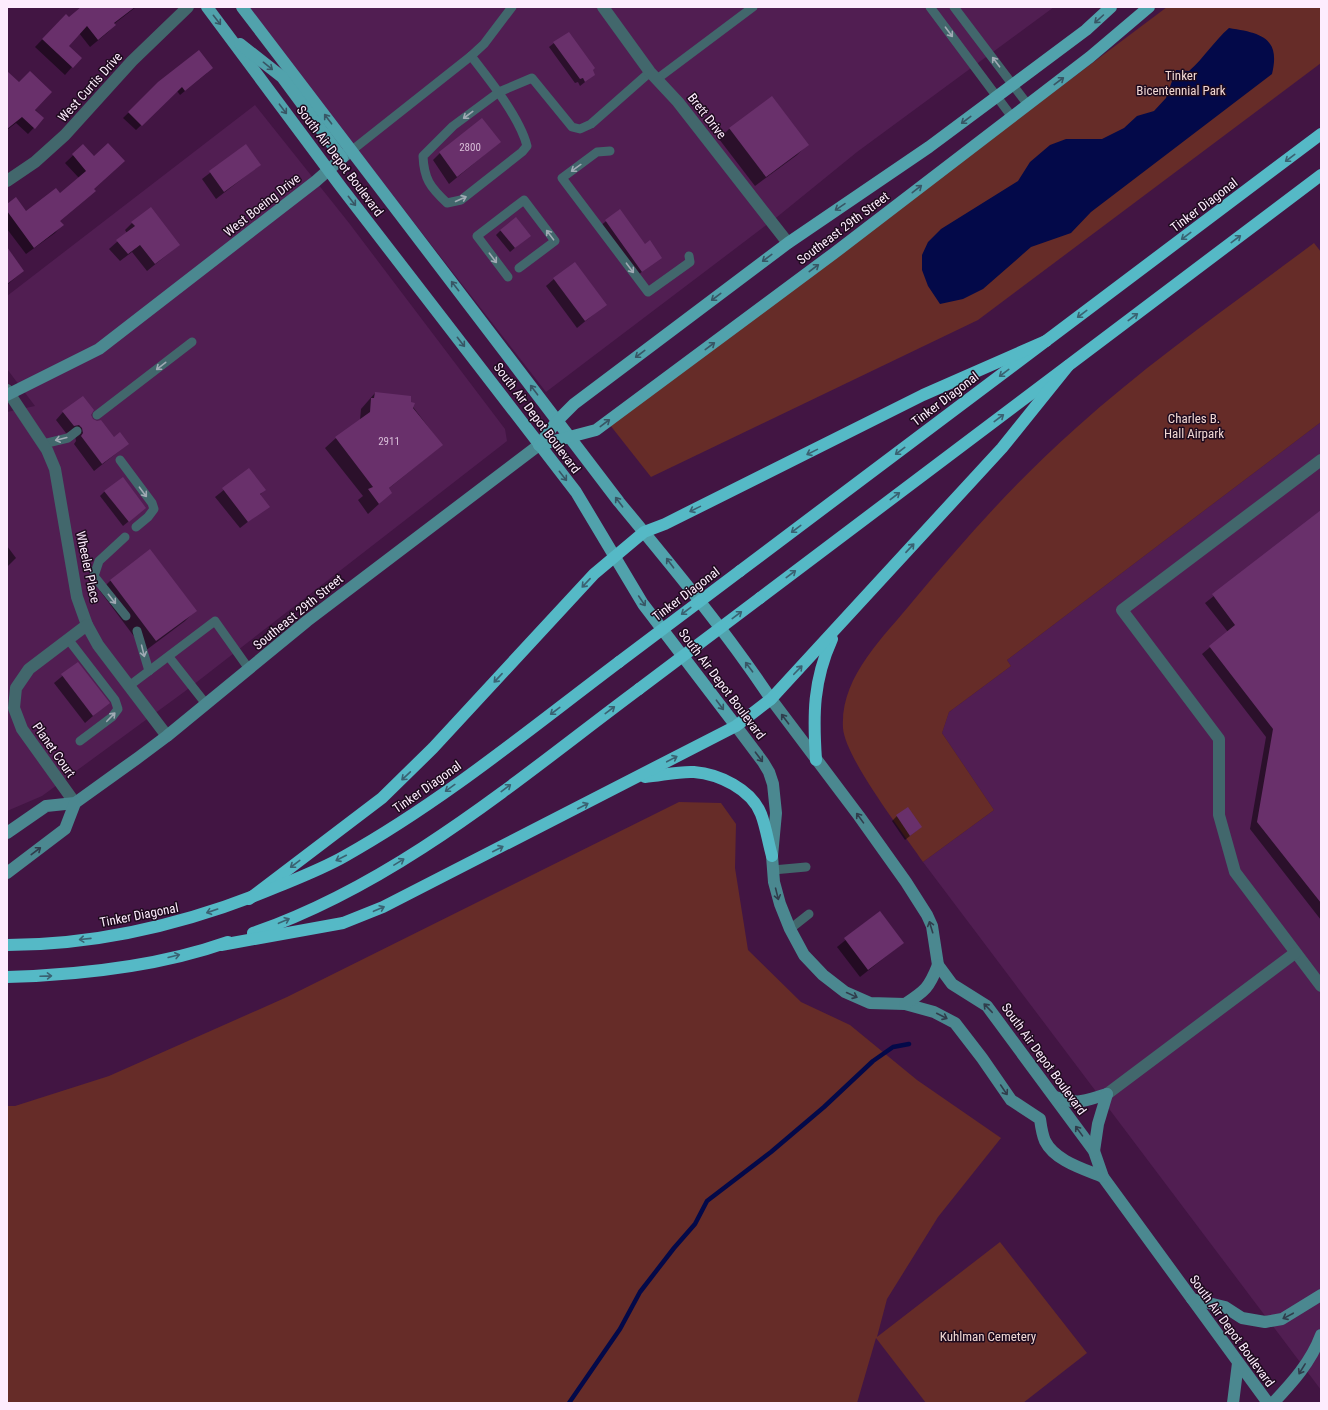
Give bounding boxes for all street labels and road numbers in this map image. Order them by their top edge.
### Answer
street label: West Curtis Drive [55,49,125,125]
street label: Brett Drive [685,90,729,142]
street label: South Air Depot Boulevard [294,103,386,219]
street label: West Boeing Drive [221,170,303,240]
street label: Tinker Diagonal [1168,175,1240,235]
street label: Southeast 29th Street [794,188,892,267]
street label: South Air Depot Boulevard [491,360,583,476]
street label: Tinker Diagonal [909,369,981,429]
street label: Wheeler Place [73,530,103,604]
street label: Tinker Diagonal [650,564,722,624]
street label: Southeast 29th Street [250,571,346,653]
street label: South Air Depot Boulevard [676,626,768,742]
street label: Planet Court [30,720,79,781]
street label: Tinker Diagonal [390,758,464,816]
street label: Tinker Diagonal [98,900,180,930]
street label: South Air Depot Boulevard [998,1000,1090,1118]
street label: South Air Depot Boulevard [1186,1272,1278,1390]

